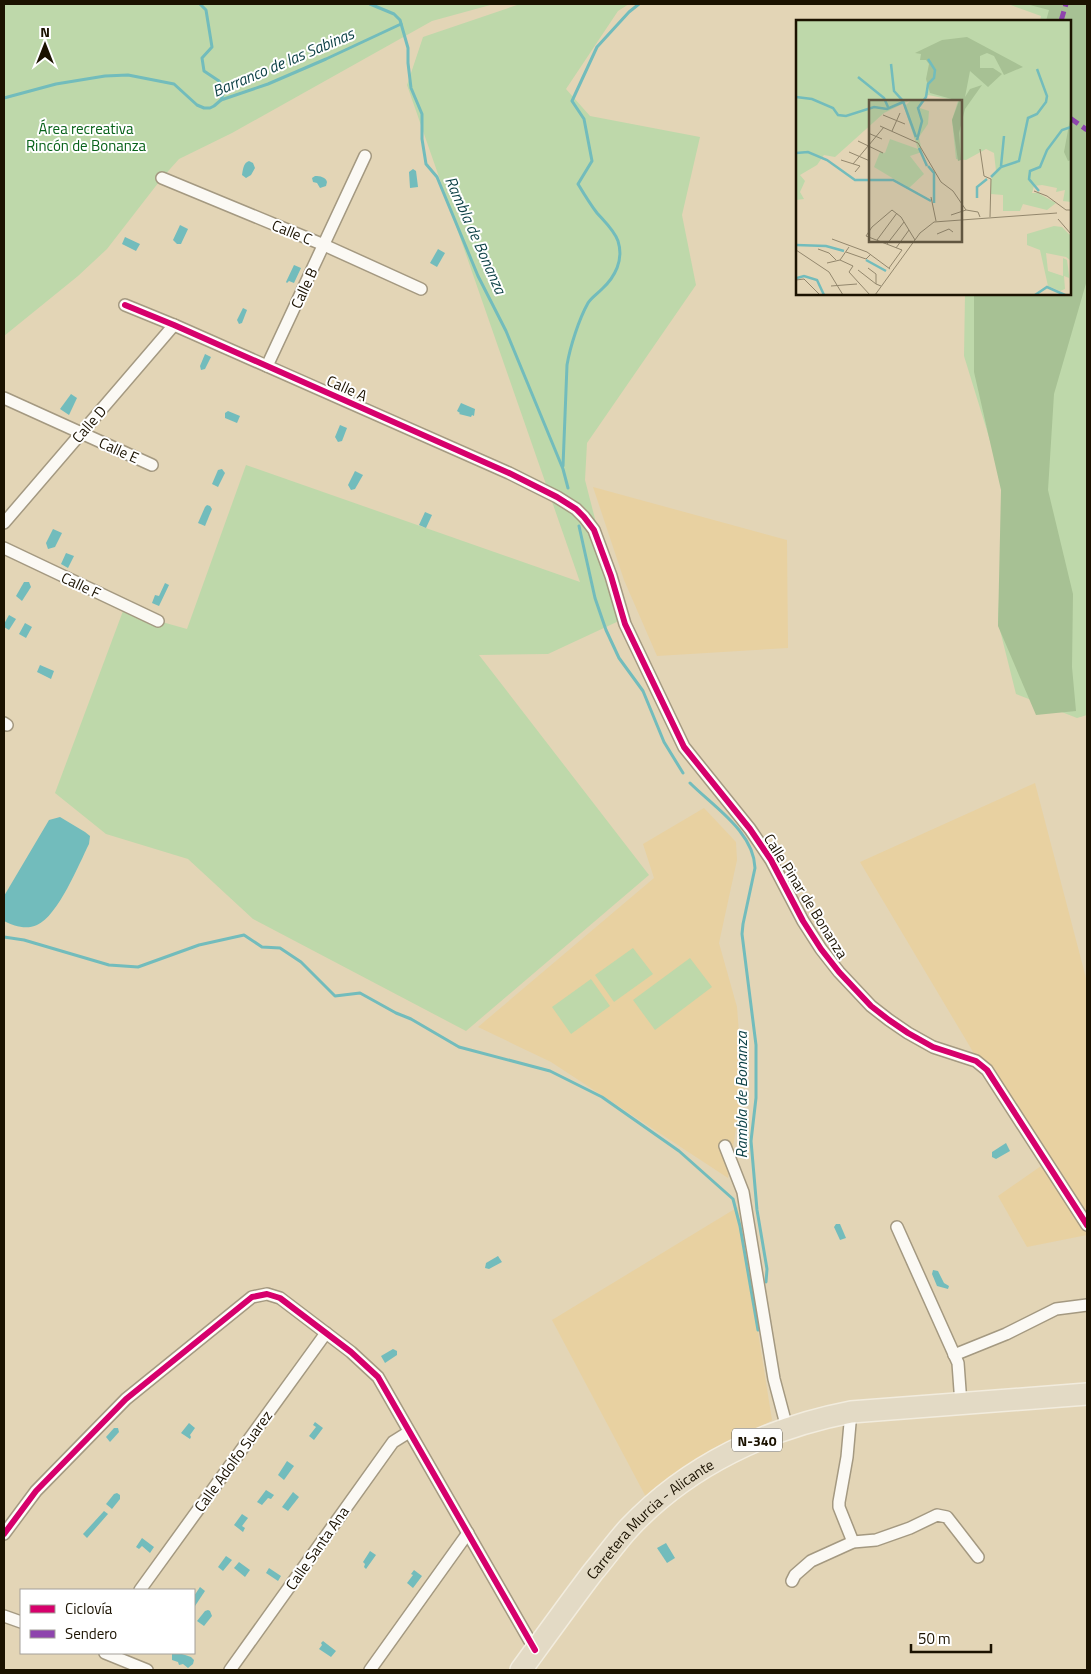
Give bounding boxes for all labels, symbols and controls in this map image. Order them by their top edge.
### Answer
north arrow [20,20,70,70]
inset map [796,20,1071,295]
text: N [40,21,50,42]
water label: Barranco de las Sabinas [208,21,359,103]
park label: Área recreativa Rincón de Bonanza [26,117,147,157]
water label: Rambla de Bonanza [439,172,513,299]
street label: Calle C [268,214,316,250]
street label: Calle B [285,264,323,312]
street label: Calle A [323,369,371,407]
street label: Calle D [66,400,112,448]
street label: Calle E [95,431,143,469]
street label: Calle F [57,566,105,604]
street label: Calle Pinar de Bonanza [758,829,854,963]
water label: Rambla de Bonanza [729,1031,753,1158]
street label: Calle Adolfo Suarez [188,1405,278,1517]
road number: N-340 [732,1428,782,1452]
street label: Carretera Murcia - Alicante [580,1453,718,1584]
street label: Calle Santa Ana [280,1501,355,1595]
legend [20,1589,195,1654]
text: Ciclovía [65,1597,113,1620]
text: Sendero [65,1622,117,1645]
scale bar [911,1622,991,1654]
text: 50 m [918,1627,951,1650]

